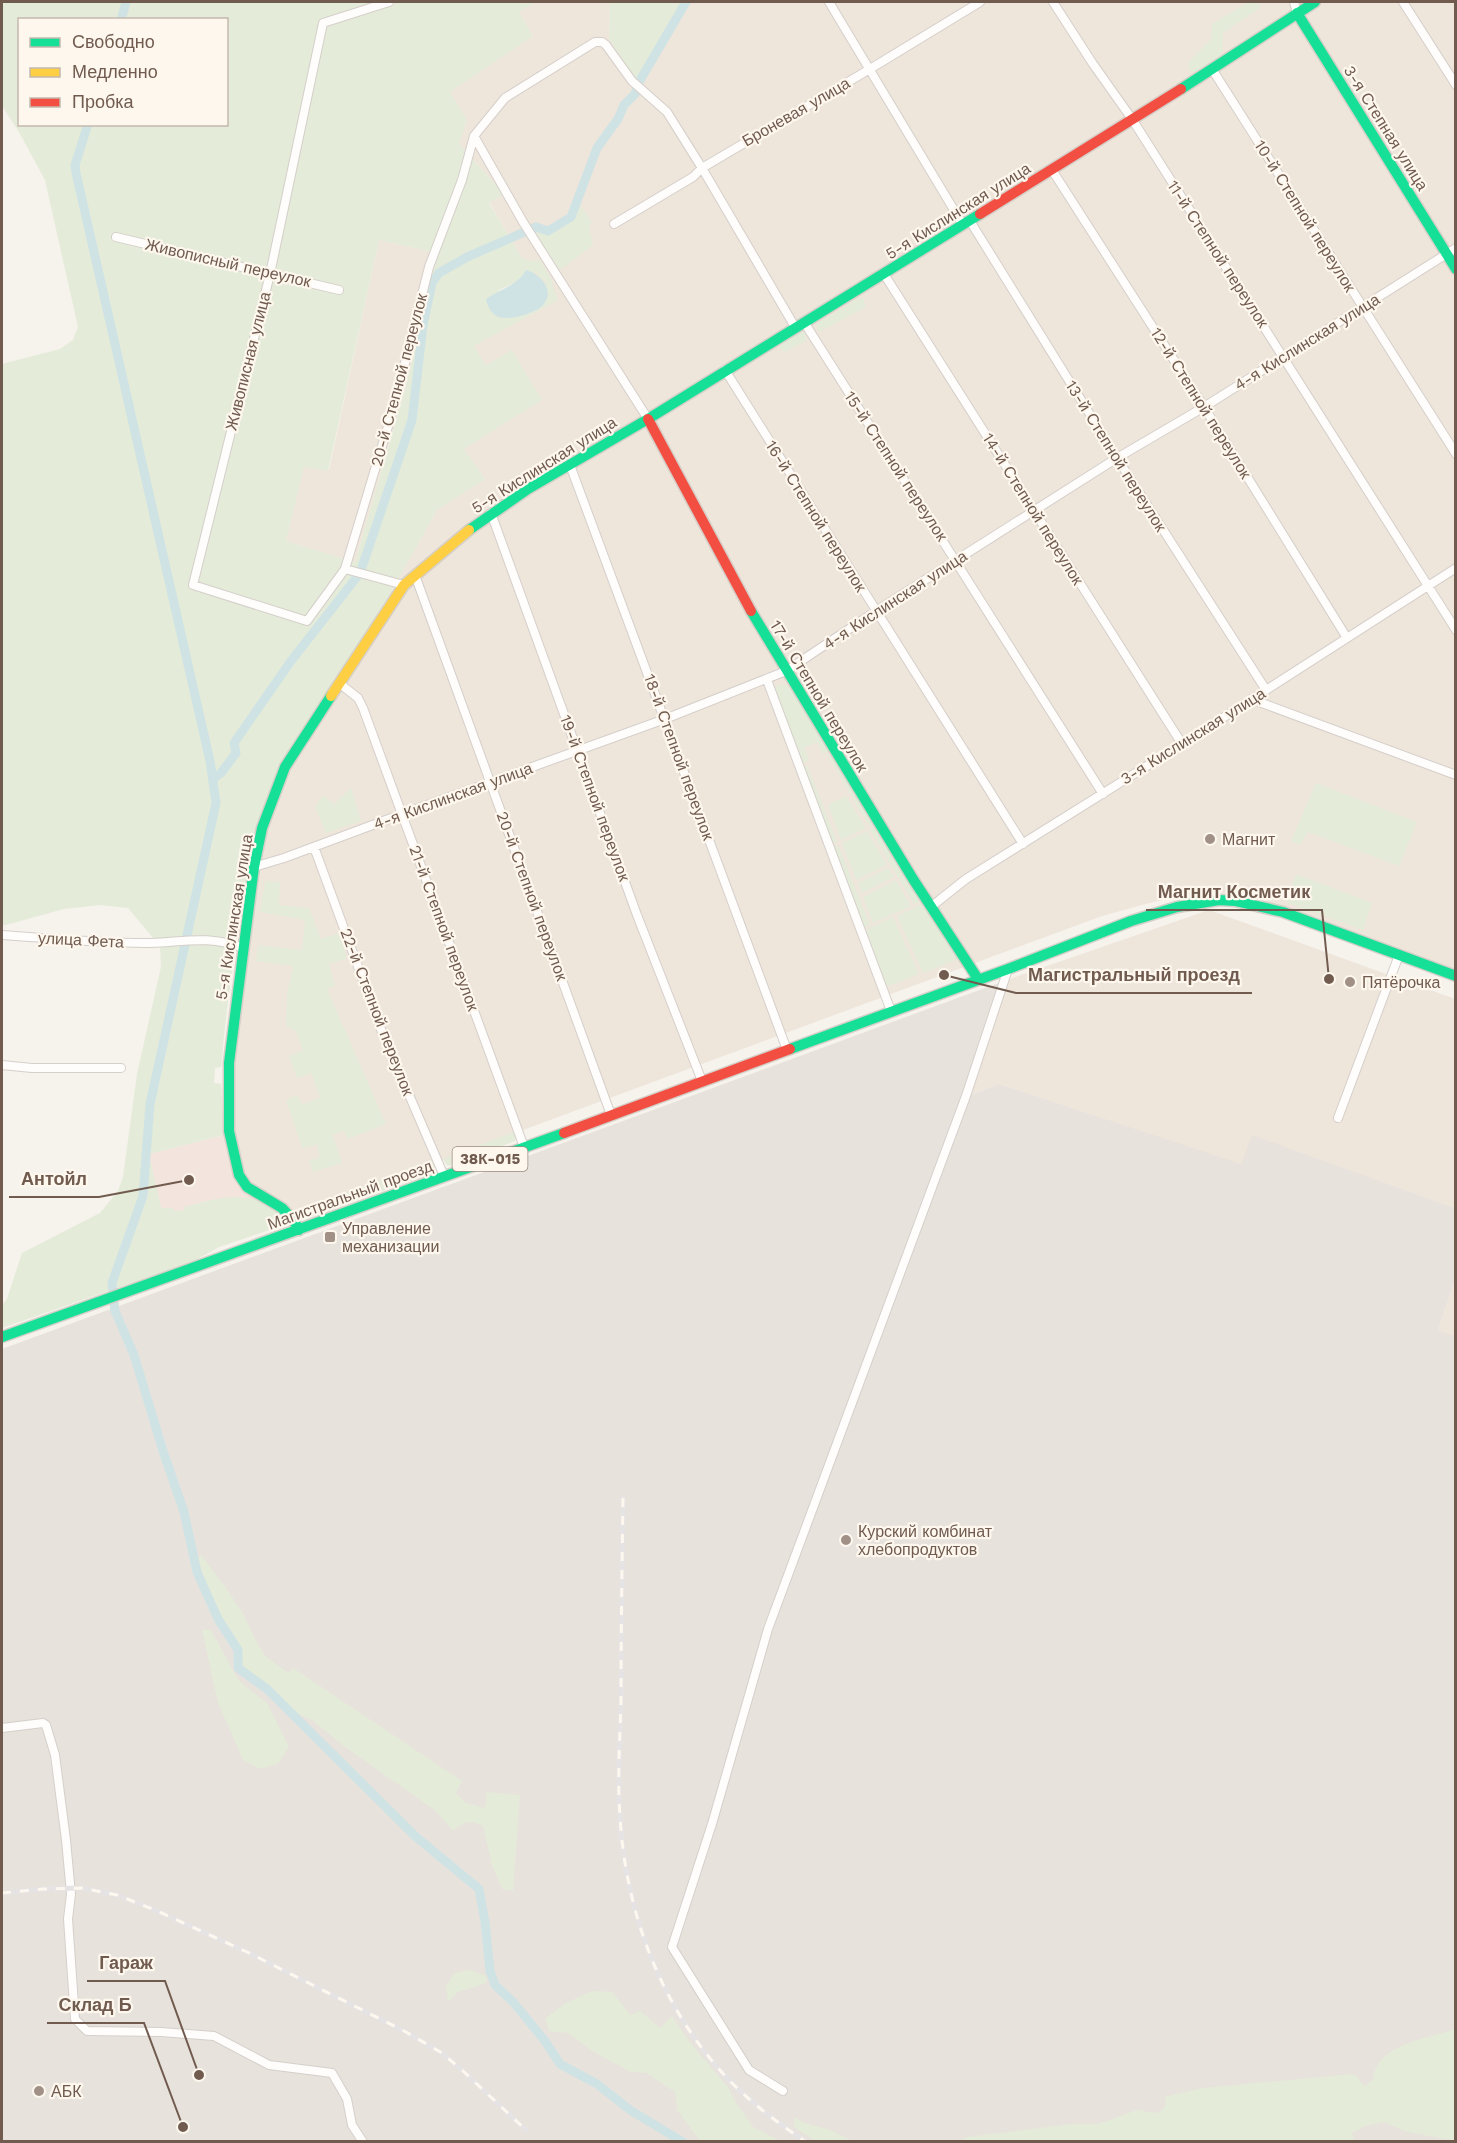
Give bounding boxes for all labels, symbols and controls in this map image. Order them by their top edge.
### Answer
legend [18,18,228,126]
text: Свободно [72,31,155,52]
text: Медленно [72,61,158,82]
street label: 3-я Степная улица [1340,62,1432,194]
street label: Броневая улица [739,73,853,151]
text: Пробка [72,91,135,112]
street label: 10-й Степной переулок [1250,137,1360,296]
street label: 5-я Кислинская улица [882,159,1034,263]
street label: 11-й Степной переулок [1163,177,1273,332]
street label: Живописный переулок [143,235,314,292]
street label: 4-я Кислинская улица [1231,289,1383,395]
street label: Живописная улица [222,290,274,432]
street label: 20-й Степной переулок [367,290,432,469]
street label: 12-й Степной переулок [1147,324,1256,483]
street label: 13-й Степной переулок [1062,377,1171,536]
street label: 15-й Степной переулок [840,388,952,545]
street label: 5-я Кислинская улица [468,413,620,517]
street label: 14-й Степной переулок [979,430,1088,589]
street label: 16-й Степной переулок [762,437,871,596]
street label: 4-я Кислинская улица [819,546,971,654]
street label: 17-й Степной переулок [766,617,872,776]
street label: 18-й Степной переулок [640,671,718,844]
street label: 3-я Кислинская улица [1117,684,1269,788]
street label: 19-й Степной переулок [556,712,634,885]
street label: 4-я Кислинская улица [371,758,535,834]
street label: 20-й Степной переулок [493,809,572,984]
place label: Магнит [1222,830,1276,849]
marker: Магнит [1203,832,1217,846]
street label: 5-я Кислинская улица [212,833,256,1001]
street label: 21-й Степной переулок [405,843,483,1014]
callout: Магнит Косметик [1146,874,1322,910]
text: Магнит Косметик [1158,881,1311,902]
street label: 22-й Степной переулок [336,926,418,1099]
street label: улица Фета [38,928,125,952]
callout: Магистральный проезд [1016,957,1252,993]
text: Магистральный проезд [1028,964,1240,985]
place label: Пятёрочка [1362,973,1441,992]
marker: Пятёрочка [1343,975,1357,989]
road number: 38К-015 [452,1147,528,1171]
street label: Магистральный проезд [265,1156,436,1234]
callout: Антойл [9,1161,99,1197]
text: Антойл [21,1168,87,1189]
place label: Управление механизации [342,1219,439,1256]
marker: Управление механизации [323,1230,337,1244]
place label: Курский комбинат хлебопродуктов [858,1522,993,1559]
marker: Курский комбинат хлебопродуктов [839,1533,853,1547]
callout: Гараж [87,1945,165,1981]
text: Гараж [99,1952,153,1973]
callout: Склад Б [47,1987,144,2023]
text: Склад Б [58,1994,132,2015]
place label: АБК [51,2082,82,2101]
marker: АБК [32,2084,46,2098]

